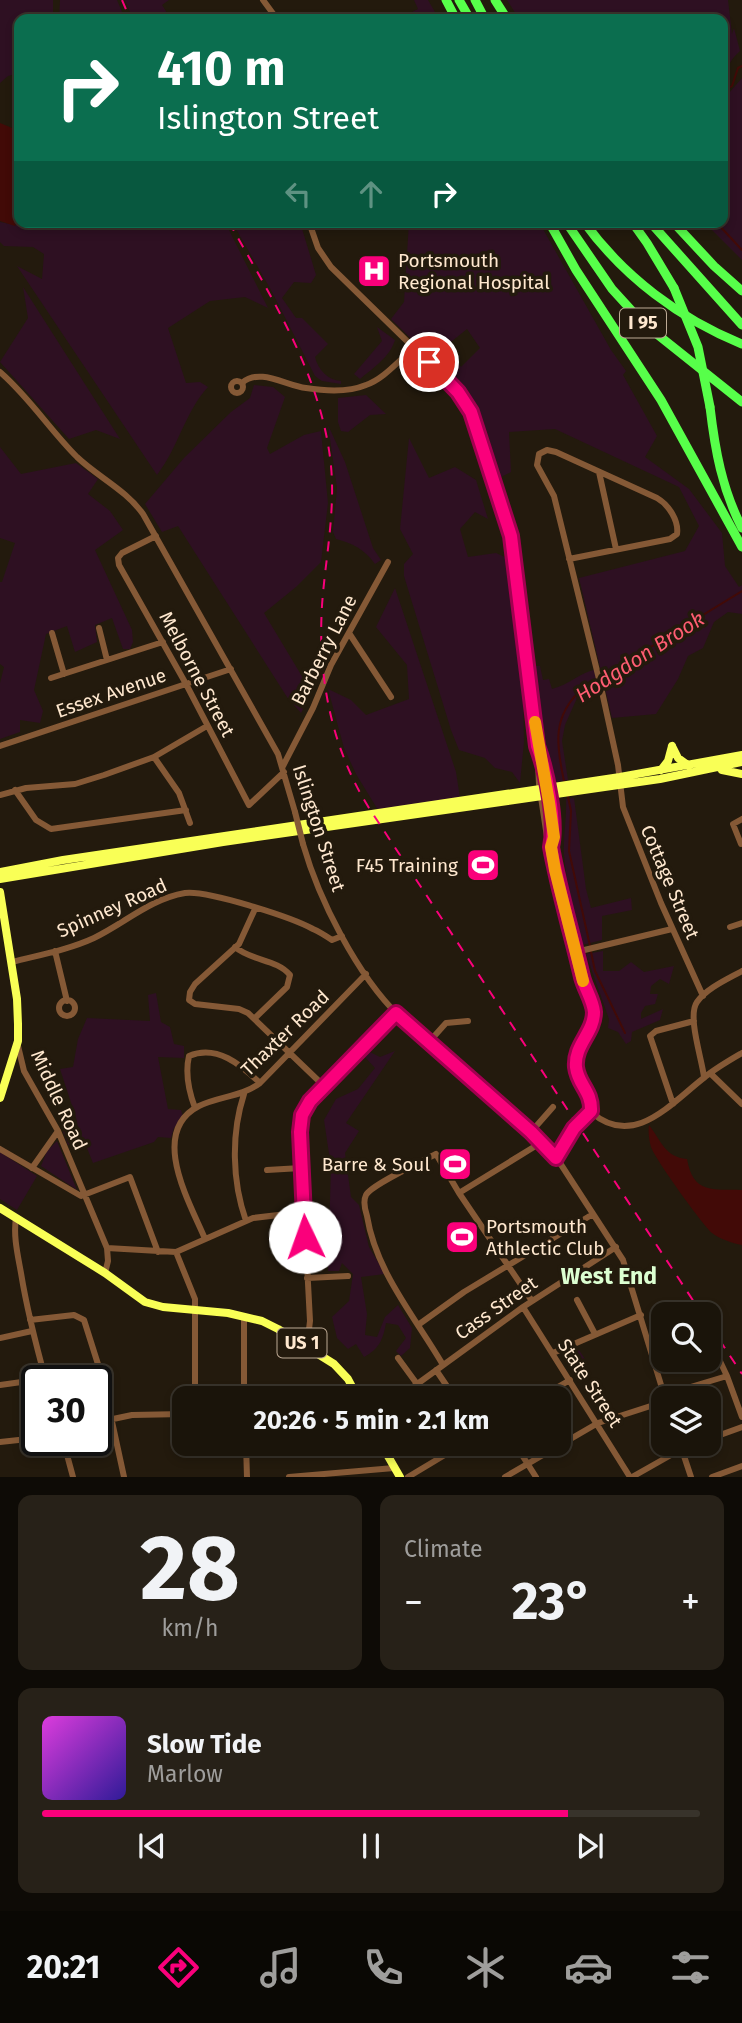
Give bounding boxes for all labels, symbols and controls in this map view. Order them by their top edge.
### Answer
text: 410 m [157,39,286,98]
icon: right [42,42,133,133]
text: Islington Street [157,99,379,137]
icon: left [279,175,317,213]
icon: ahead [352,175,390,213]
icon: right [425,175,463,213]
place label: Portsmouth Regional Hospital [398,249,550,294]
hospital icon: Portsmouth Regional Hospital [355,252,393,290]
road number: I 95 [620,309,666,338]
pin [399,332,459,392]
icon: arrive [410,343,448,381]
street label: Barberry Lane [286,591,362,709]
water label: Hodgdon Brook [571,606,709,708]
street label: Melborne Street [154,607,240,741]
street label: Essex Avenue [53,663,169,723]
street label: Islington Street [288,762,350,894]
street label: Cottage Street [636,822,704,943]
sports icon: F45 Training [464,846,502,884]
place label: F45 Training [356,854,458,877]
street label: Spinney Road [54,874,170,942]
street label: Thaxter Road [236,985,334,1081]
street label: Middle Road [26,1046,92,1154]
sports icon: Barre & Soul [436,1145,474,1183]
place label: Barre & Soul [322,1153,430,1176]
position arrow [268,1200,342,1274]
place label: Portsmouth Athlectic Club [486,1215,604,1260]
sports icon: Portsmouth Athlectic Club [443,1218,481,1256]
district label: West End [561,1262,657,1290]
street label: Cass Street [451,1271,542,1345]
map controls [651,1302,721,1456]
button: search [651,1302,721,1372]
road number: US 1 [278,1328,326,1358]
street label: State Street [553,1334,627,1432]
speed limit sign: 30 [21,1365,112,1456]
button: layers [651,1386,721,1456]
text: 20:26 · 5 min · 2.1 km [253,1405,490,1436]
text: 28 [140,1514,240,1623]
text: Climate [404,1535,483,1563]
text: 23° [512,1570,592,1633]
text: − [404,1579,423,1625]
text: + [681,1579,700,1625]
text: km/h [162,1614,218,1642]
text: Slow Tide [147,1729,262,1760]
text: Marlow [147,1760,223,1788]
icon: previous [133,1827,171,1865]
icon: pause [352,1827,390,1865]
icon: next [571,1827,609,1865]
icon: directions [154,1943,203,1992]
icon: music [256,1943,305,1992]
icon: phone [359,1943,408,1992]
icon: climate [461,1943,510,1992]
icon: car [564,1943,613,1992]
icon: filters [666,1943,715,1992]
text: 20:21 [27,1948,100,1986]

